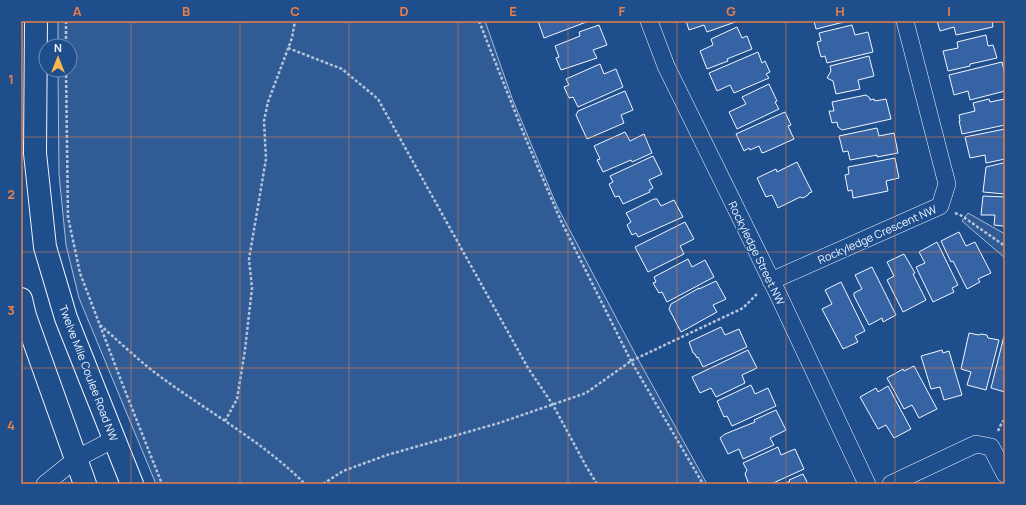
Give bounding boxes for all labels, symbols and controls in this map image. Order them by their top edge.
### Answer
text: A [73,2,82,20]
text: B [182,2,190,20]
text: C [290,2,300,20]
text: D [399,2,409,20]
text: E [509,2,517,20]
text: F [619,2,626,20]
text: G [726,2,736,20]
text: H [835,2,845,20]
text: I [947,2,951,20]
north arrow [38,38,78,78]
text: N [54,40,62,55]
text: 1 [8,70,14,88]
text: 2 [7,185,15,203]
street label: Rockyledge Street NW [725,199,789,308]
street label: Rockyledge Crescent NW [815,201,939,267]
text: 3 [7,301,15,319]
street label: Twelve Mile Coulee Road NW [56,303,122,444]
text: 4 [7,416,15,434]

